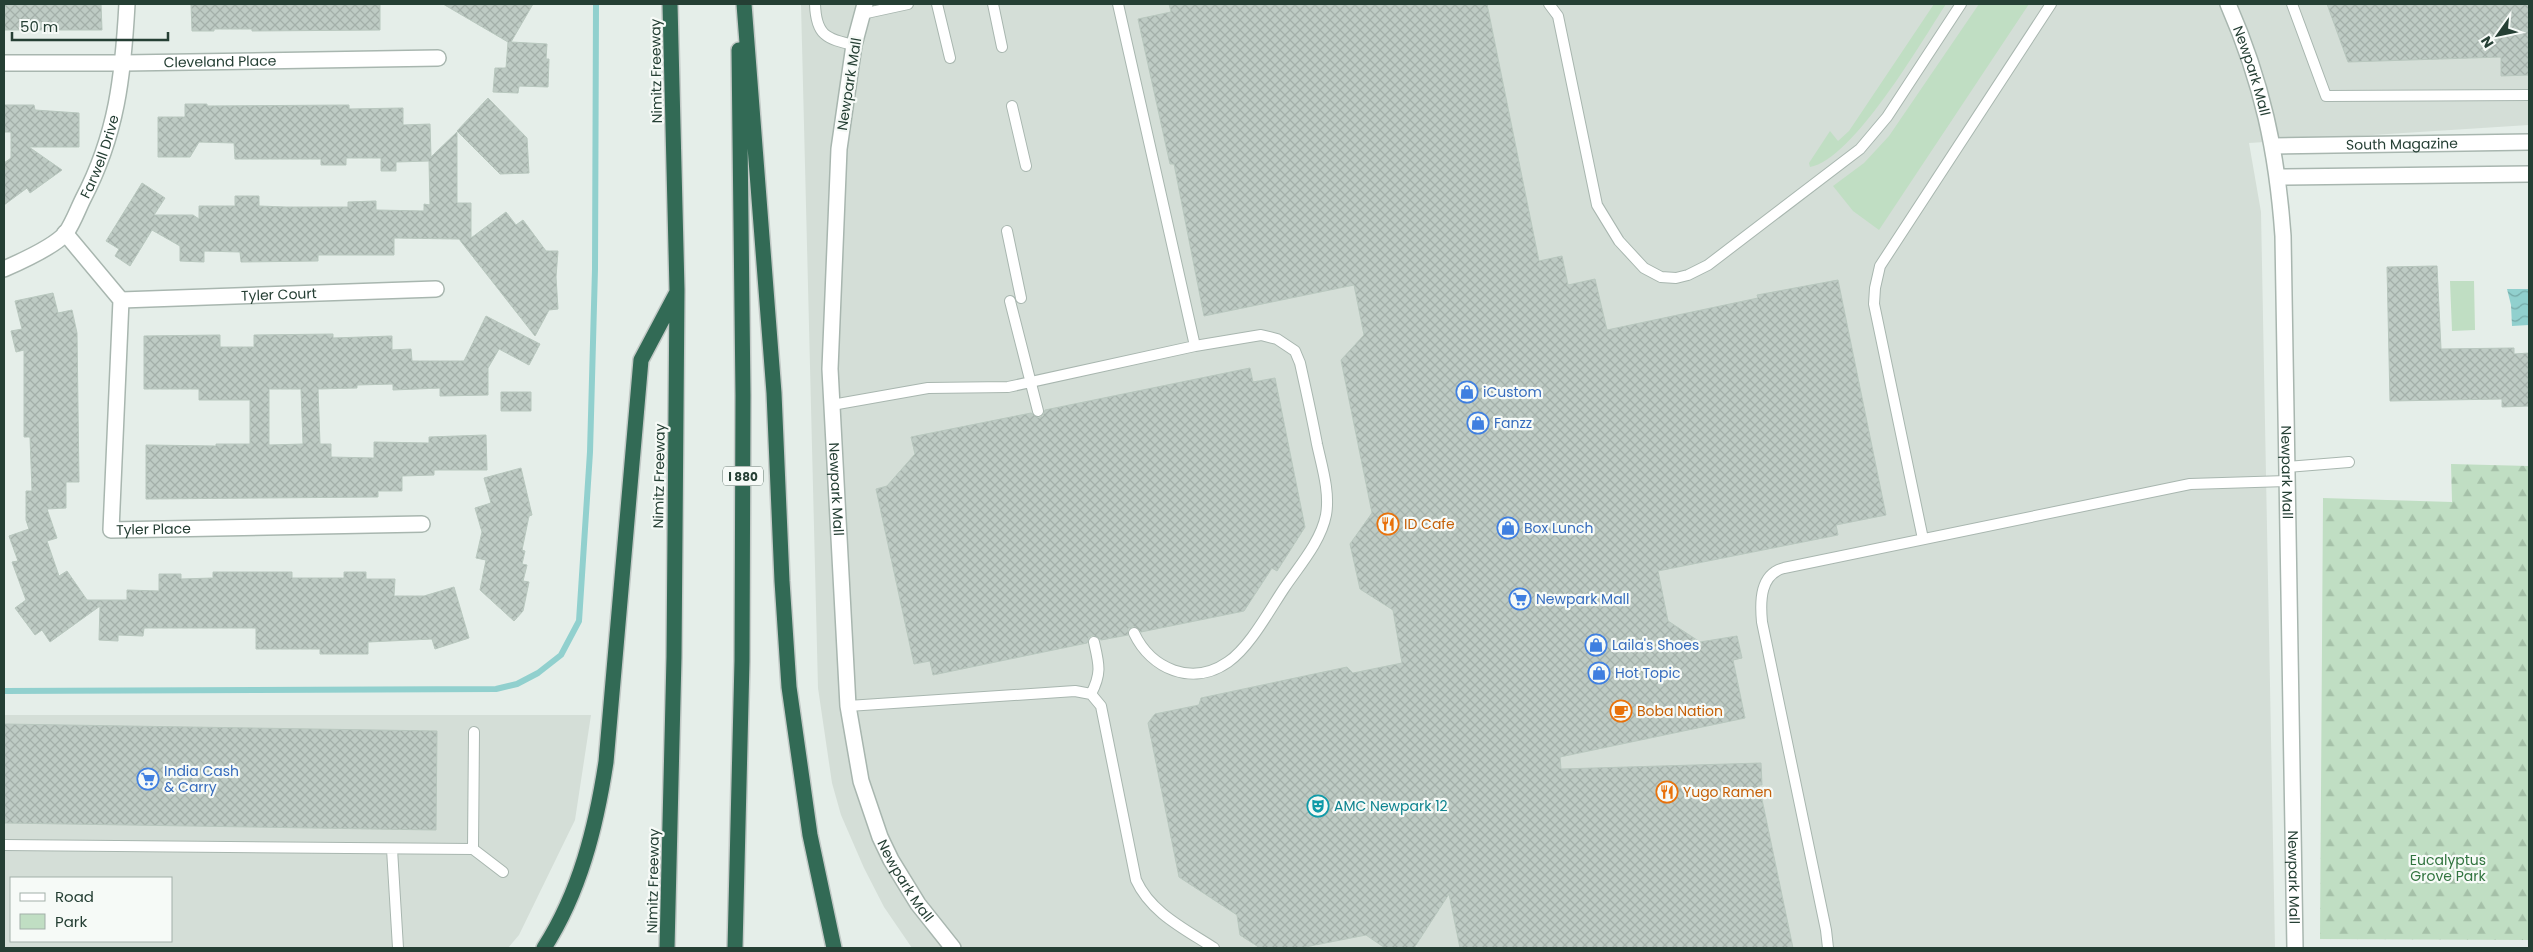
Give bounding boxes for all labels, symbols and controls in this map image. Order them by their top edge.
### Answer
scale bar [12,10,169,42]
north arrow [2473,10,2523,60]
text: 50 m [20,16,58,37]
street label: Nimitz Freeway [645,18,667,124]
street label: Newpark Mall [2228,23,2275,118]
text: N [2476,32,2498,52]
street label: Newpark Mall [832,36,866,132]
street label: Cleveland Place [163,51,277,72]
street label: Farwell Drive [75,112,124,202]
street label: South Magazine [2346,133,2458,155]
street label: Tyler Court [241,283,317,306]
shop icon: iCustom [1455,380,1479,404]
place label: iCustom [1483,382,1542,402]
shop icon: Fanzz [1466,411,1490,435]
place label: Fanzz [1494,413,1532,433]
street label: Nimitz Freeway [648,423,670,529]
street label: Newpark Mall [2276,425,2298,519]
street label: Newpark Mall [824,442,849,536]
road number: I 880 [723,466,763,486]
restaurant icon: ID Cafe [1376,512,1400,536]
place label: ID Cafe [1404,514,1455,534]
shop icon: Box Lunch [1496,516,1520,540]
street label: Tyler Place [116,518,191,540]
place label: Box Lunch [1524,518,1593,538]
supermarket icon: Newpark Mall [1508,587,1532,611]
place label: Newpark Mall [1536,589,1630,609]
shop icon: Laila's Shoes [1584,633,1608,657]
place label: Laila's Shoes [1612,635,1699,655]
shop icon: Hot Topic [1587,661,1611,685]
place label: Hot Topic [1615,663,1680,683]
cafe icon: Boba Nation [1609,699,1633,723]
place label: Boba Nation [1637,701,1723,721]
place label: India Cash & Carry [164,761,239,797]
supermarket icon: India Cash & Carry [136,767,160,791]
restaurant icon: Yugo Ramen [1655,780,1679,804]
place label: Yugo Ramen [1683,782,1772,802]
theatre icon: AMC Newpark 12 [1306,794,1330,818]
place label: AMC Newpark 12 [1334,796,1448,816]
street label: Nimitz Freeway [642,828,664,934]
street label: Newpark Mall [2283,830,2305,924]
street label: Newpark Mall [873,836,938,926]
park label: Eucalyptus Grove Park [2410,850,2486,886]
legend [10,877,172,942]
text: Road [55,886,94,907]
text: Park [55,911,87,932]

